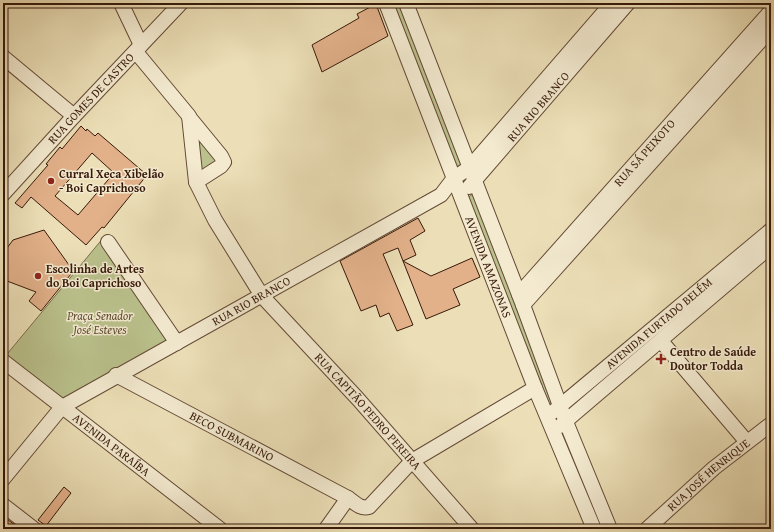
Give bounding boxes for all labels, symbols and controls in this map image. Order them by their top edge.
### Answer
street label: RUA GOMES DE CASTRO [44,49,138,147]
street label: RUA RIO BRANCO [503,68,573,145]
street label: RUA SÁ PEIXOTO [610,115,679,190]
place label: Curral Xeca Xibelão - Boi Caprichoso [59,165,165,196]
marker: Curral Xeca Xibelão - Boi Caprichoso [46,176,56,186]
street label: AVENIDA AMAZONAS [461,213,516,320]
place label: Escolinha de Artes do Boi Caprichoso [46,260,144,291]
marker: Escolinha de Artes do Boi Caprichoso [33,271,43,281]
street label: RUA RIO BRANCO [209,272,293,329]
street label: AVENIDA FURTADO BELÉM [602,273,716,373]
park label: Praça Senador José Esteves [66,307,133,338]
place label: Centro de Saúde Doutor Todda [670,343,756,374]
street label: RUA CAPITÃO PEDRO PEREIRA [311,349,426,474]
marker: Centro de Saúde Doutor Todda [655,353,667,365]
street label: BECO SUBMARINO [187,407,277,465]
street label: AVENIDA PARAÍBA [69,409,154,480]
street label: RUA JOSÉ HENRIQUE [663,434,753,515]

